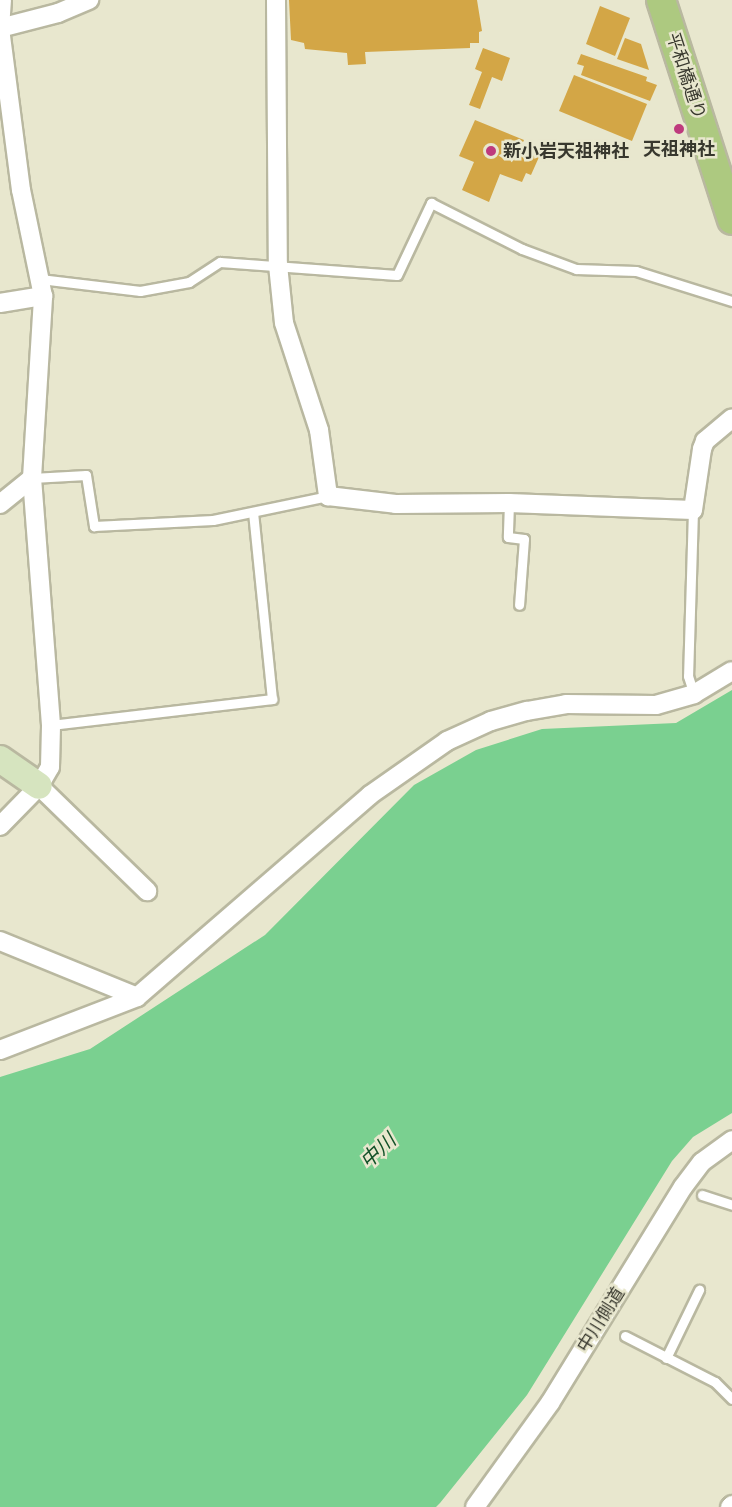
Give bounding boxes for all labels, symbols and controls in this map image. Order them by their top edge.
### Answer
street label: 平和橋通り [662,30,710,122]
marker: 天祖神社 [672,122,686,136]
place label: 天祖神社 [643,138,715,160]
place label: 新小岩天祖神社 [503,140,629,162]
marker: 新小岩天祖神社 [484,144,498,158]
water label: 中川 [355,1129,401,1173]
street label: 中川側道 [573,1284,629,1356]

